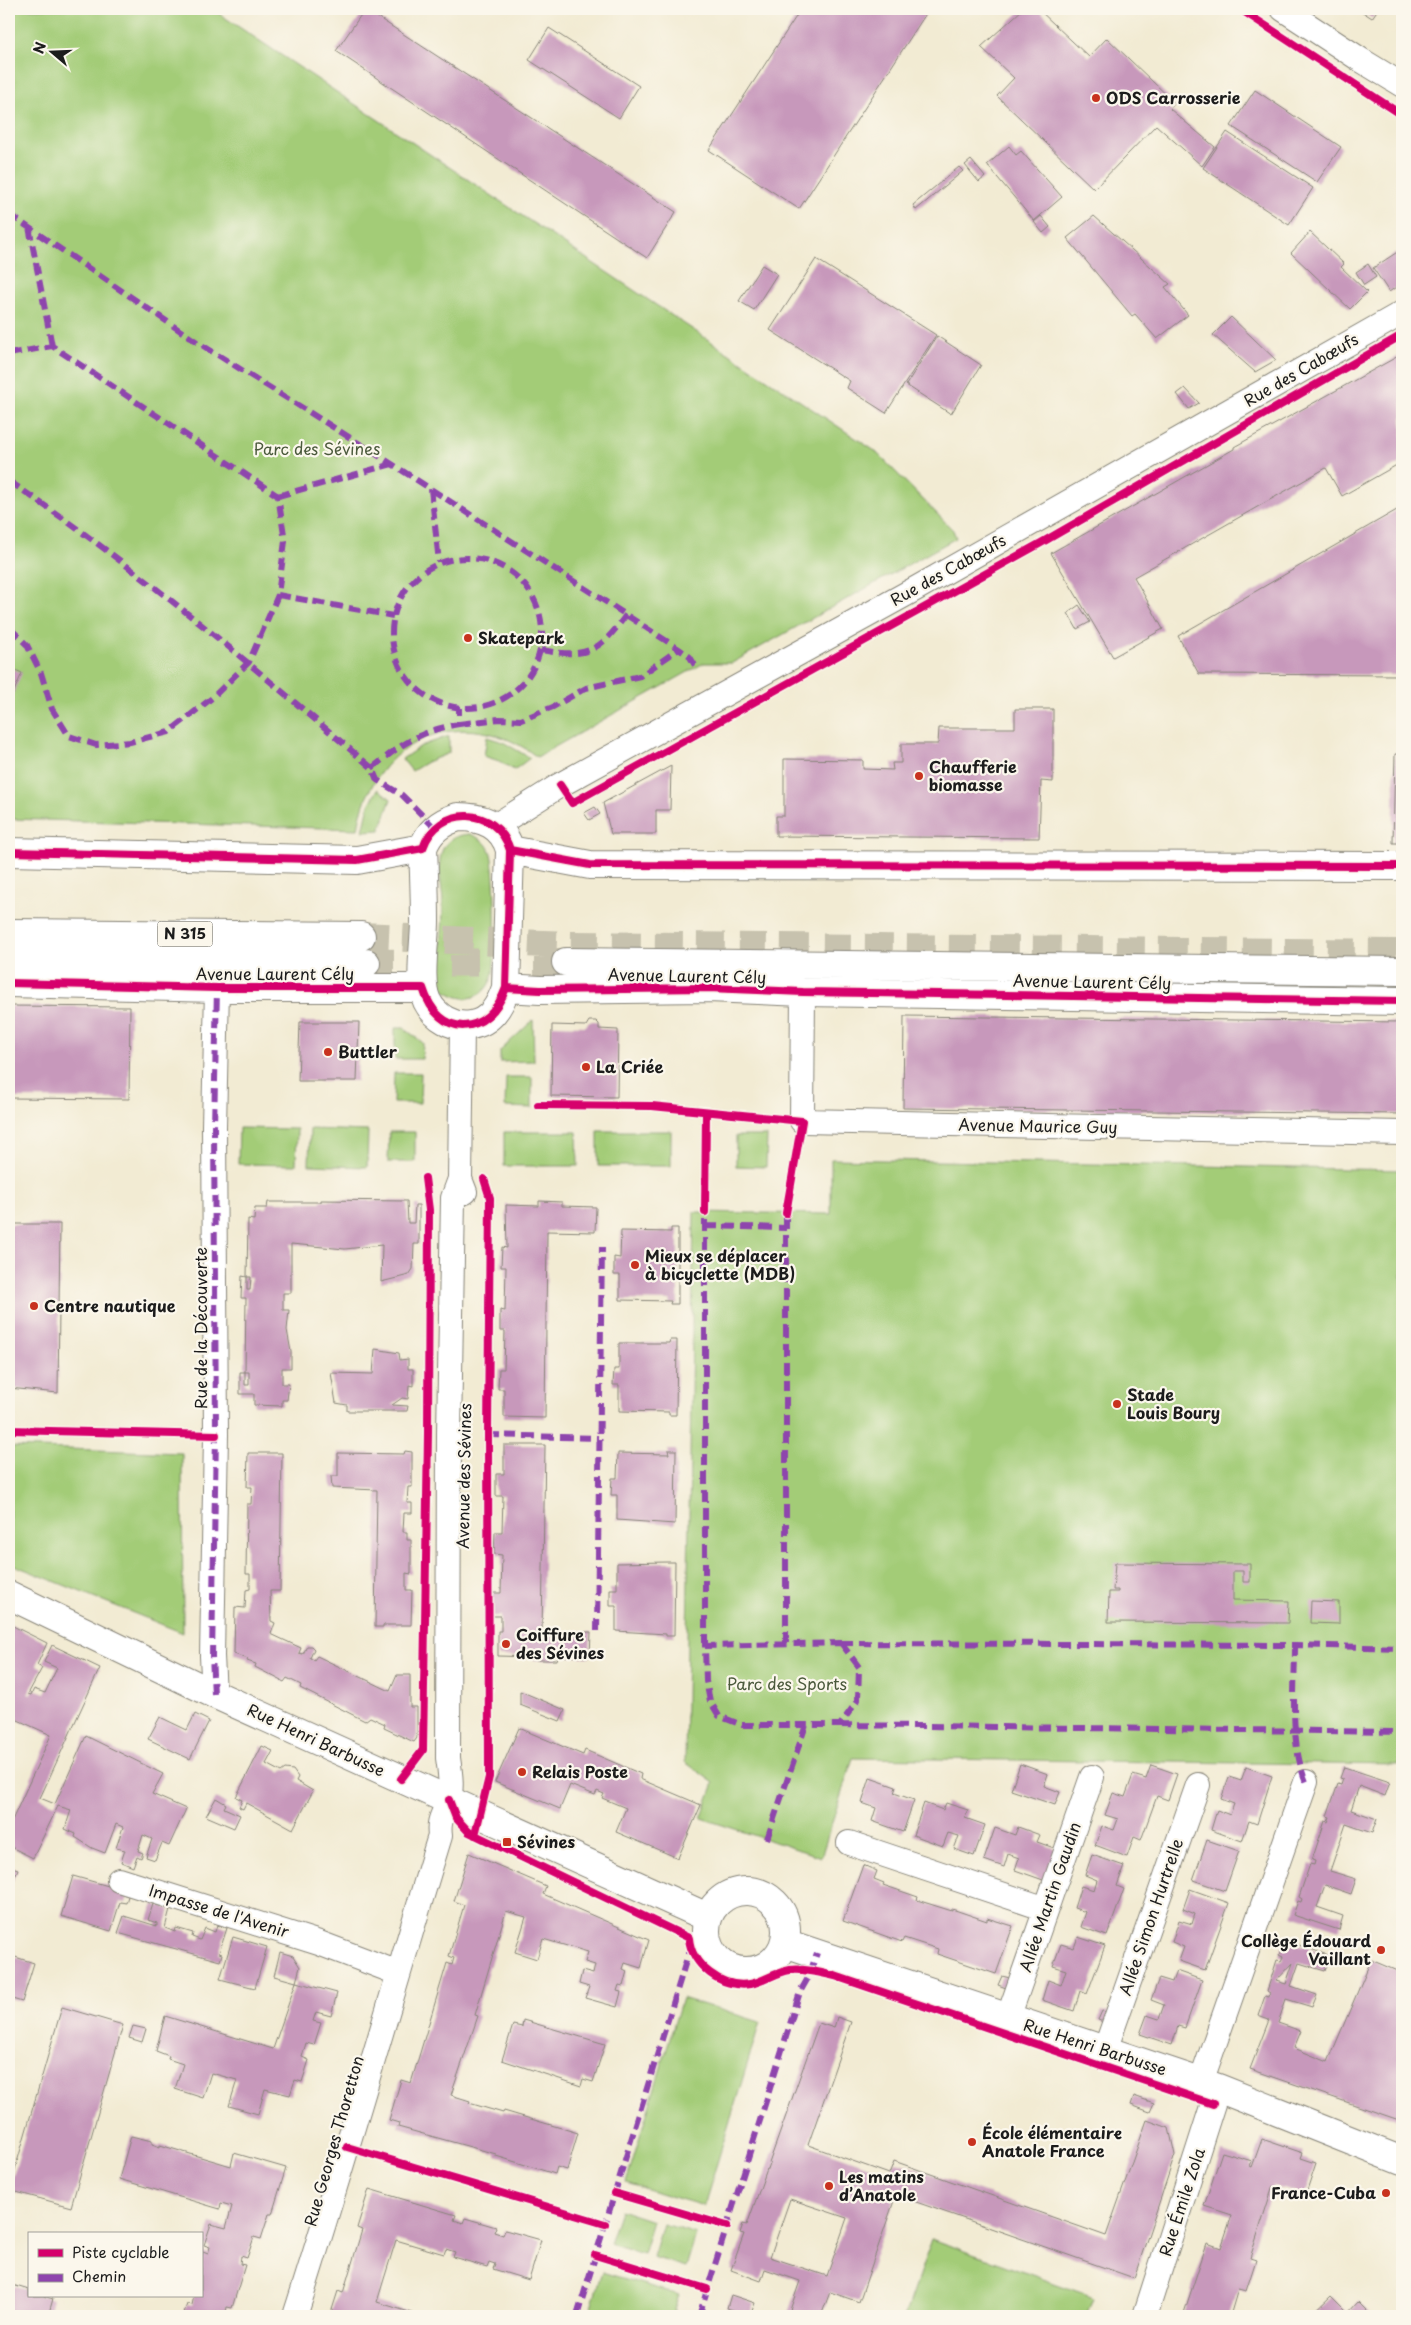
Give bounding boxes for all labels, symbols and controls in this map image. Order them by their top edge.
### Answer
north arrow [28,28,78,78]
text: N [28,39,51,56]
place label: ODS Carrosserie [1106,85,1241,109]
marker: ODS Carrosserie [1090,92,1102,104]
street label: Rue des Cabœufs [1239,326,1362,412]
park label: Parc des Sévines [254,436,380,460]
street label: Rue des Cabœufs [885,527,1010,611]
place label: Skatepark [478,625,565,649]
marker: Skatepark [462,632,474,644]
place label: Chaufferie biomasse [929,754,1017,796]
marker: Chaufferie biomasse [913,770,925,782]
road number: N 315 [158,922,212,946]
street label: Avenue Laurent Cély [196,961,354,985]
street label: Avenue Laurent Cély [608,962,766,988]
street label: Avenue Laurent Cély [1013,968,1171,994]
place label: Buttler [338,1039,398,1063]
marker: Buttler [322,1046,334,1058]
place label: La Criée [596,1054,663,1078]
marker: La Criée [580,1061,592,1073]
street label: Avenue Maurice Guy [958,1112,1118,1138]
place label: Mieux se déplacer à bicyclette (MDB) [645,1243,795,1285]
street label: Rue de la Découverte [188,1247,212,1409]
marker: Mieux se déplacer à bicyclette (MDB) [629,1259,641,1271]
place label: Centre nautique [44,1293,176,1317]
marker: Centre nautique [28,1300,40,1312]
place label: Stade Louis Boury [1127,1382,1220,1424]
marker: Stade Louis Boury [1111,1398,1123,1410]
street label: Avenue des Sévines [450,1403,476,1549]
place label: Coiffure des Sévines [516,1622,605,1664]
marker: Coiffure des Sévines [500,1638,512,1650]
park label: Parc des Sports [727,1671,847,1695]
street label: Rue Henri Barbusse [244,1697,389,1782]
place label: Relais Poste [532,1759,628,1783]
marker: Relais Poste [516,1766,528,1778]
street label: Allée Martin Gaudin [1012,1819,1086,1975]
place label: Sévines [517,1829,575,1853]
street label: Allée Simon Hurtrelle [1112,1835,1188,1998]
marker: Sévines [501,1836,513,1848]
street label: Impasse de l'Avenir [146,1877,293,1943]
place label: Collège Édouard Vaillant [1241,1928,1371,1970]
marker: Collège Édouard Vaillant [1375,1944,1387,1956]
street label: Rue Henri Barbusse [1021,2012,1170,2081]
street label: Rue Georges Thoretton [297,2053,369,2229]
place label: École élémentaire Anatole France [981,2120,1122,2162]
marker: École élémentaire Anatole France [966,2136,978,2148]
street label: Rue Émile Zola [1152,2144,1210,2259]
place label: Les matins d’Anatole [839,2164,924,2206]
marker: Les matins d’Anatole [823,2180,835,2192]
place label: France-Cuba [1271,2180,1376,2204]
marker: France-Cuba [1380,2187,1392,2199]
legend [28,2232,202,2298]
text: Piste cyclable [72,2240,169,2263]
text: Chemin [72,2264,126,2287]

